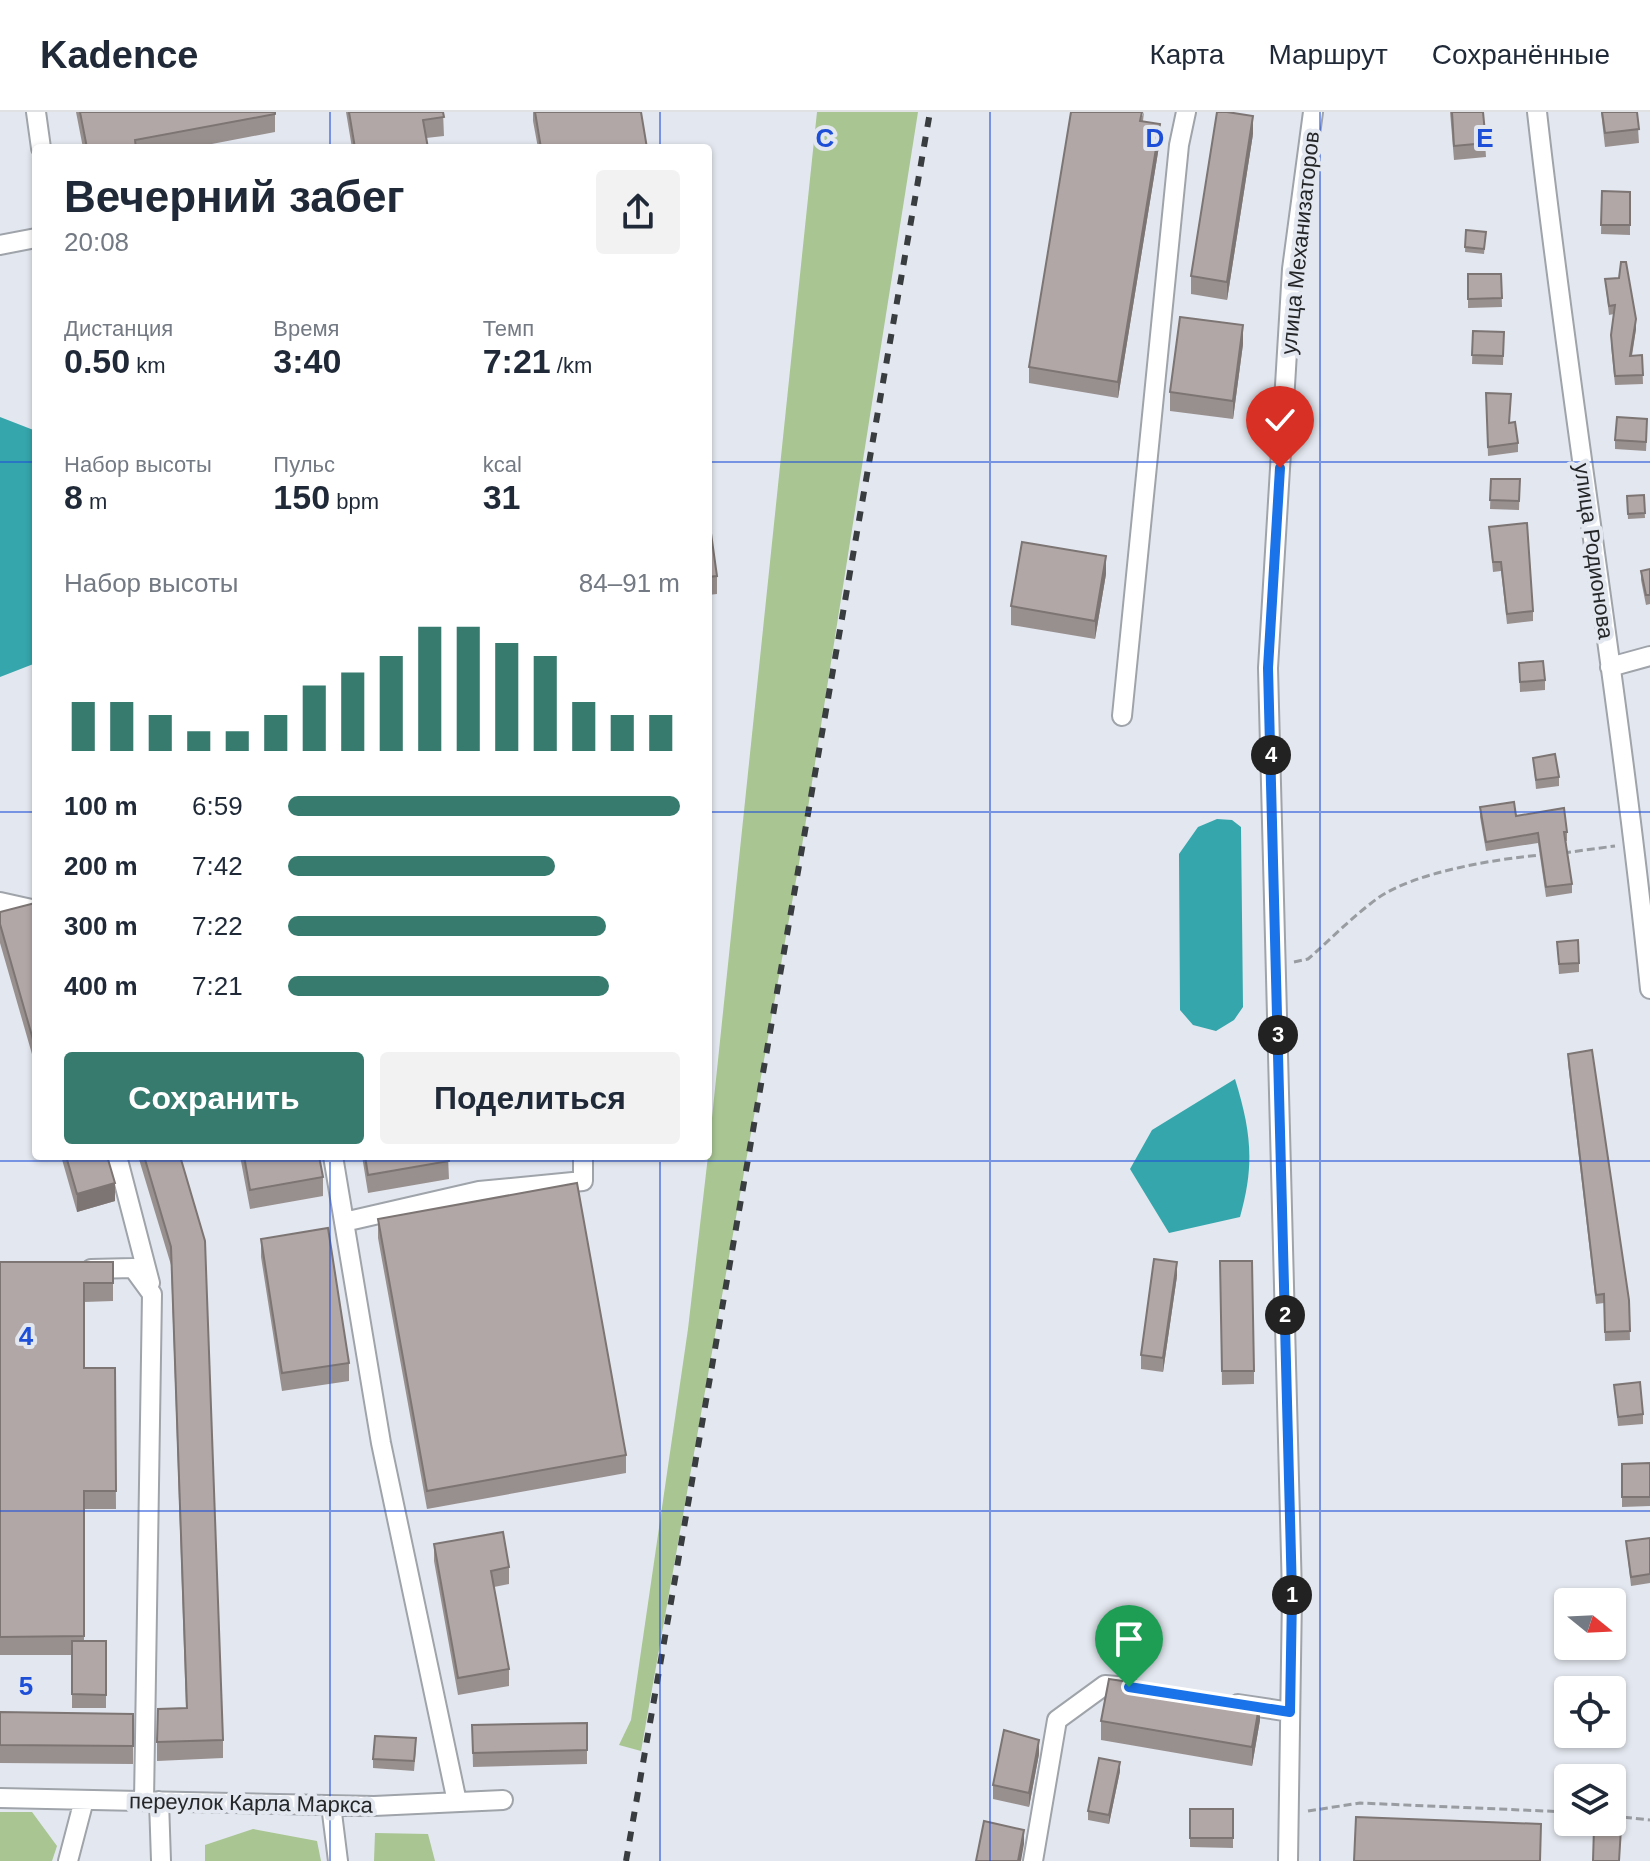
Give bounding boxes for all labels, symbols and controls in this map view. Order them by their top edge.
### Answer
text: Kadence [40,34,198,76]
text: Карта [1149,39,1224,70]
text: Маршрут [1268,39,1388,70]
text: Сохранённые [1432,39,1610,70]
text: C [816,123,835,153]
text: D [1146,123,1164,153]
text: E [1476,123,1494,153]
street label: улица Механизаторов [1276,130,1324,356]
button: share [596,170,680,254]
text: Вечерний забег [64,172,405,221]
text: 20:08 [64,227,129,257]
text: Дистанция [64,316,173,341]
text: Время [273,316,340,341]
text: Темп [483,316,534,341]
text: 0.50 [64,342,130,380]
text: 3:40 [273,342,341,380]
text: 7:21 [483,342,551,380]
text: km [130,353,166,378]
text: /km [551,353,592,378]
pin [1246,386,1314,468]
icon: check [1258,398,1302,442]
text: Набор высоты [64,452,212,477]
text: Пульс [273,452,335,477]
text: kcal [483,452,522,477]
street label: улица Родионова [1569,461,1619,641]
text: 8 [64,478,83,516]
text: 150 [273,478,330,516]
text: 31 [483,478,520,516]
text: m [83,489,107,514]
text: bpm [330,489,379,514]
text: Набор высоты [64,568,239,598]
text: 84–91 m [579,568,680,598]
pin: 4 [1251,735,1291,775]
text: 4 [1265,742,1277,767]
text: 100 m [64,791,138,821]
text: 6:59 [192,791,243,821]
text: 200 m [64,851,138,881]
text: 7:42 [192,851,243,881]
text: 300 m [64,911,138,941]
text: 7:22 [192,911,243,941]
text: 400 m [64,971,138,1001]
text: 7:21 [192,971,243,1001]
pin: 3 [1258,1015,1298,1055]
text: 3 [1272,1022,1284,1047]
button: Сохранить [64,1052,364,1144]
button: Поделиться [380,1052,680,1144]
pin: 2 [1265,1295,1305,1335]
text: 2 [1279,1302,1291,1327]
text: 4 [19,1321,34,1351]
pin: 1 [1272,1575,1312,1615]
text: 1 [1286,1582,1298,1607]
north arrow [1554,1588,1626,1660]
map controls [1554,1588,1626,1836]
pin [1095,1605,1163,1687]
icon: arrive [1107,1617,1151,1661]
text: 5 [19,1671,33,1701]
button: locate [1554,1676,1626,1748]
button: layers [1554,1764,1626,1836]
street label: переулок Карла Маркса [129,1788,374,1818]

